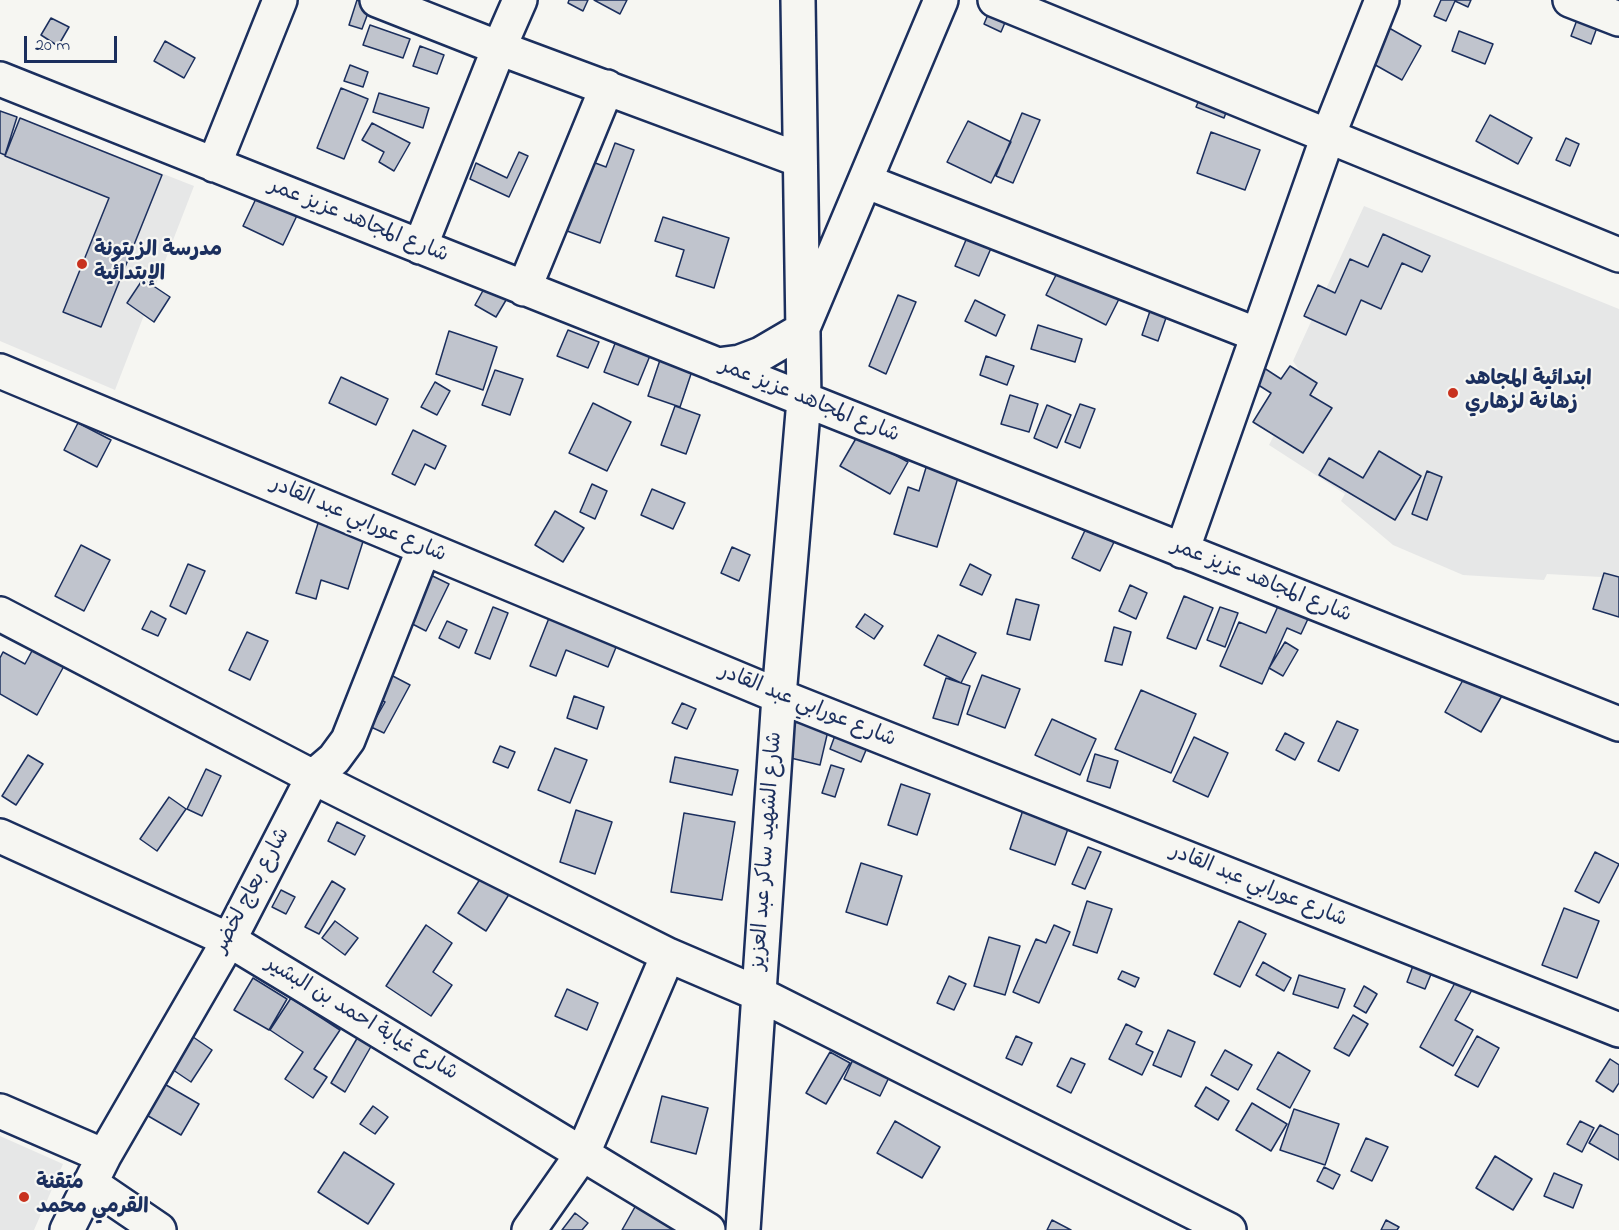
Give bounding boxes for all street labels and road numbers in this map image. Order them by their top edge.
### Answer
street label: شارع المجاهد عزيز عمر [264,174,452,270]
street label: شارع المجاهد عزيز عمر [715,354,903,450]
street label: شارع عورابي عبد القادر [266,473,450,569]
street label: شارع المجاهد عزيز عمر [1167,534,1355,630]
street label: شارع عورابي عبد القادر [715,660,899,754]
street label: شارع الشهيد ساكر عبد العزيز [747,731,789,971]
street label: شارع بعاج لخضر [209,824,297,958]
street label: شارع عورابي عبد القادر [1166,840,1350,934]
street label: شارع غيابة احمد بن البشير [260,953,462,1087]

